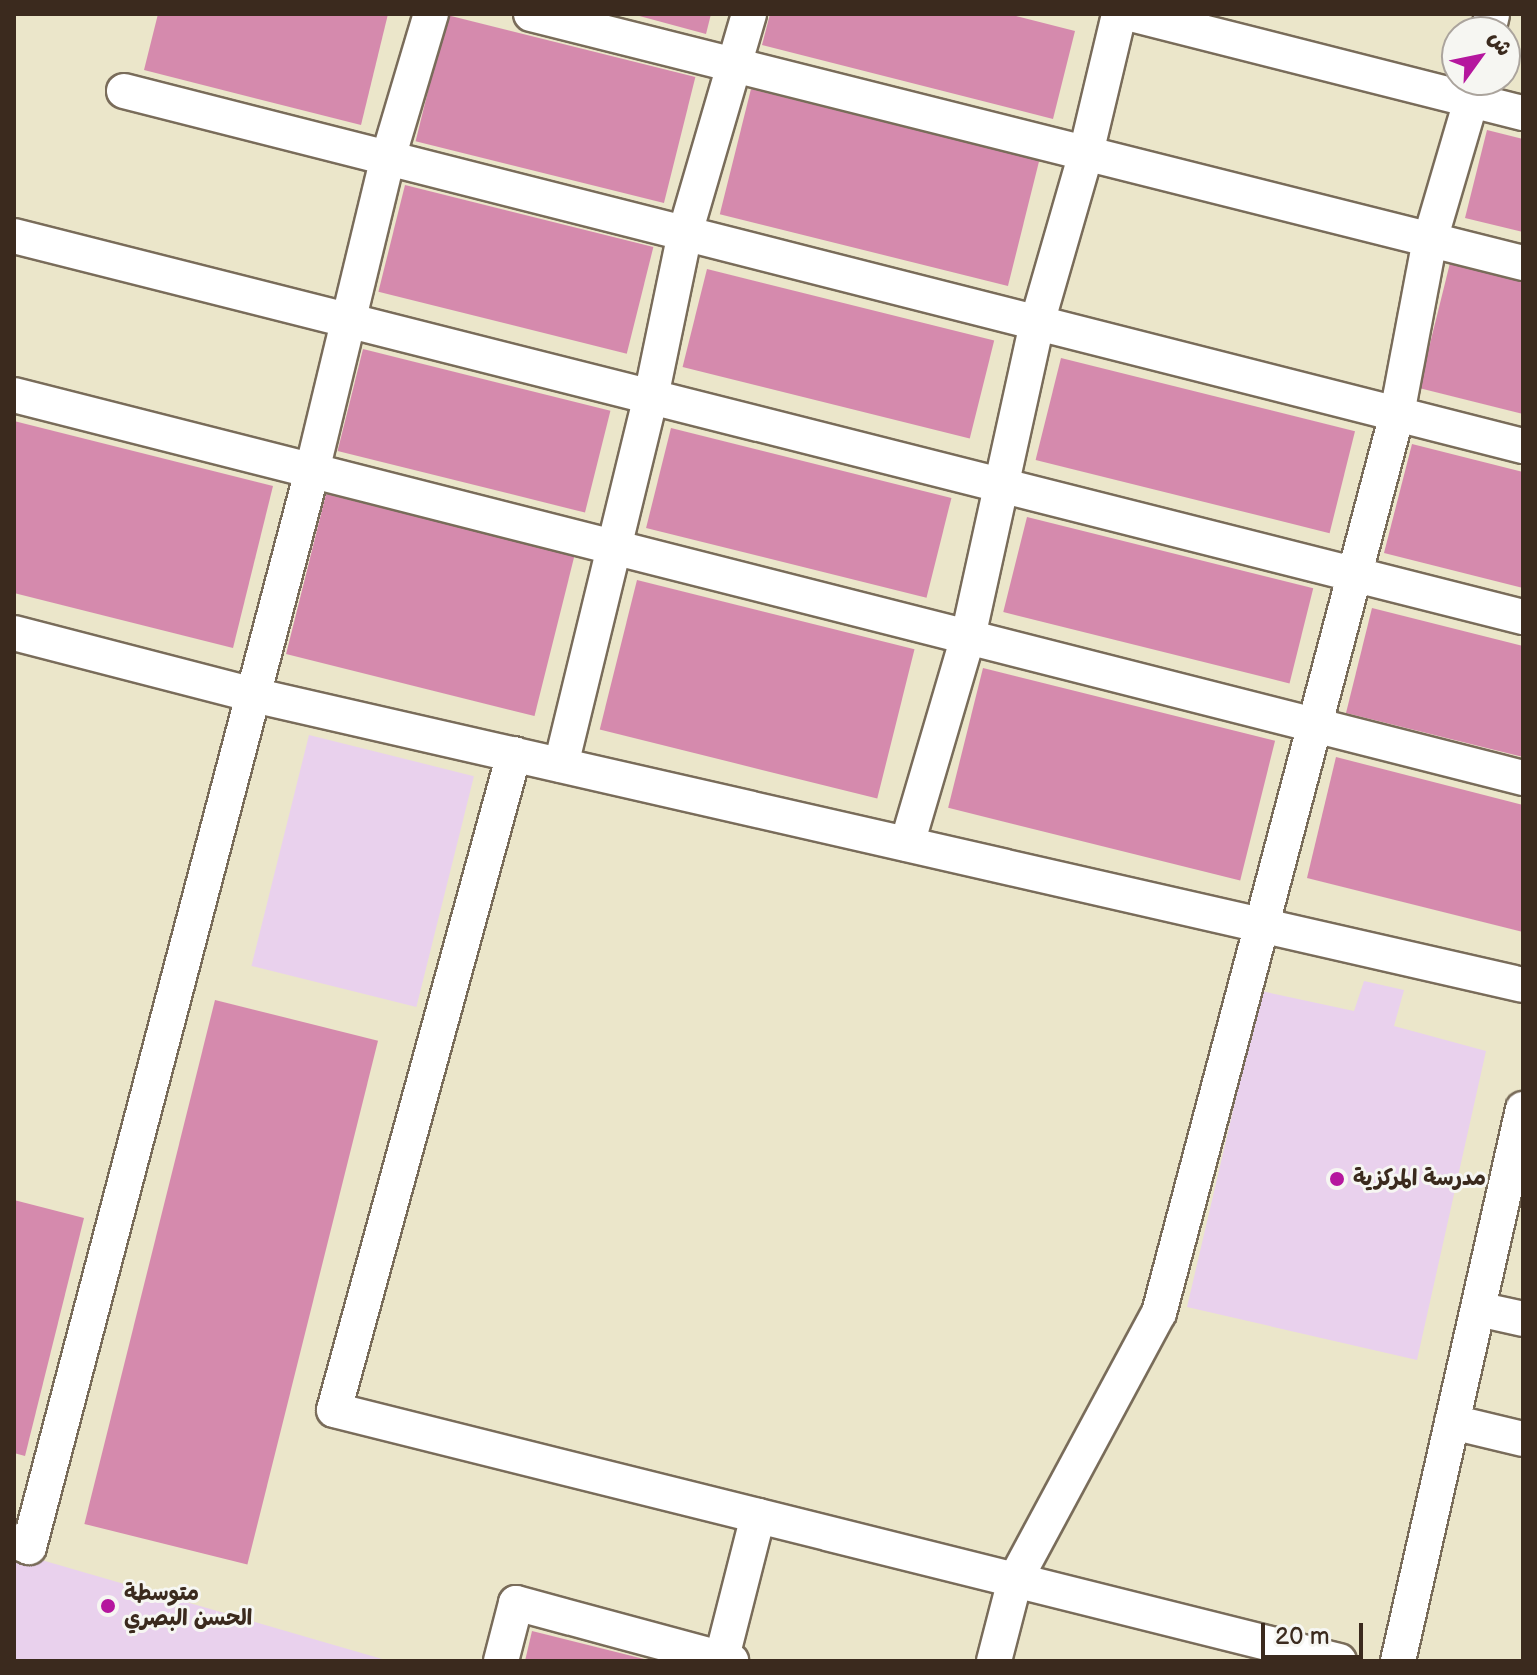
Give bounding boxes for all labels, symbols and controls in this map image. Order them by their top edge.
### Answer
north arrow [1441,16,1521,96]
text: ش [1482,26,1518,61]
place label: مدرسة المركزية [1353,1166,1486,1192]
marker: مدرسة المركزية [1328,1170,1346,1188]
place label: متوسطة الحسن البصري [124,1580,252,1632]
marker: متوسطة الحسن البصري [99,1597,117,1615]
scale bar [1265,1607,1367,1657]
text: 20 m [1275,1622,1330,1651]

